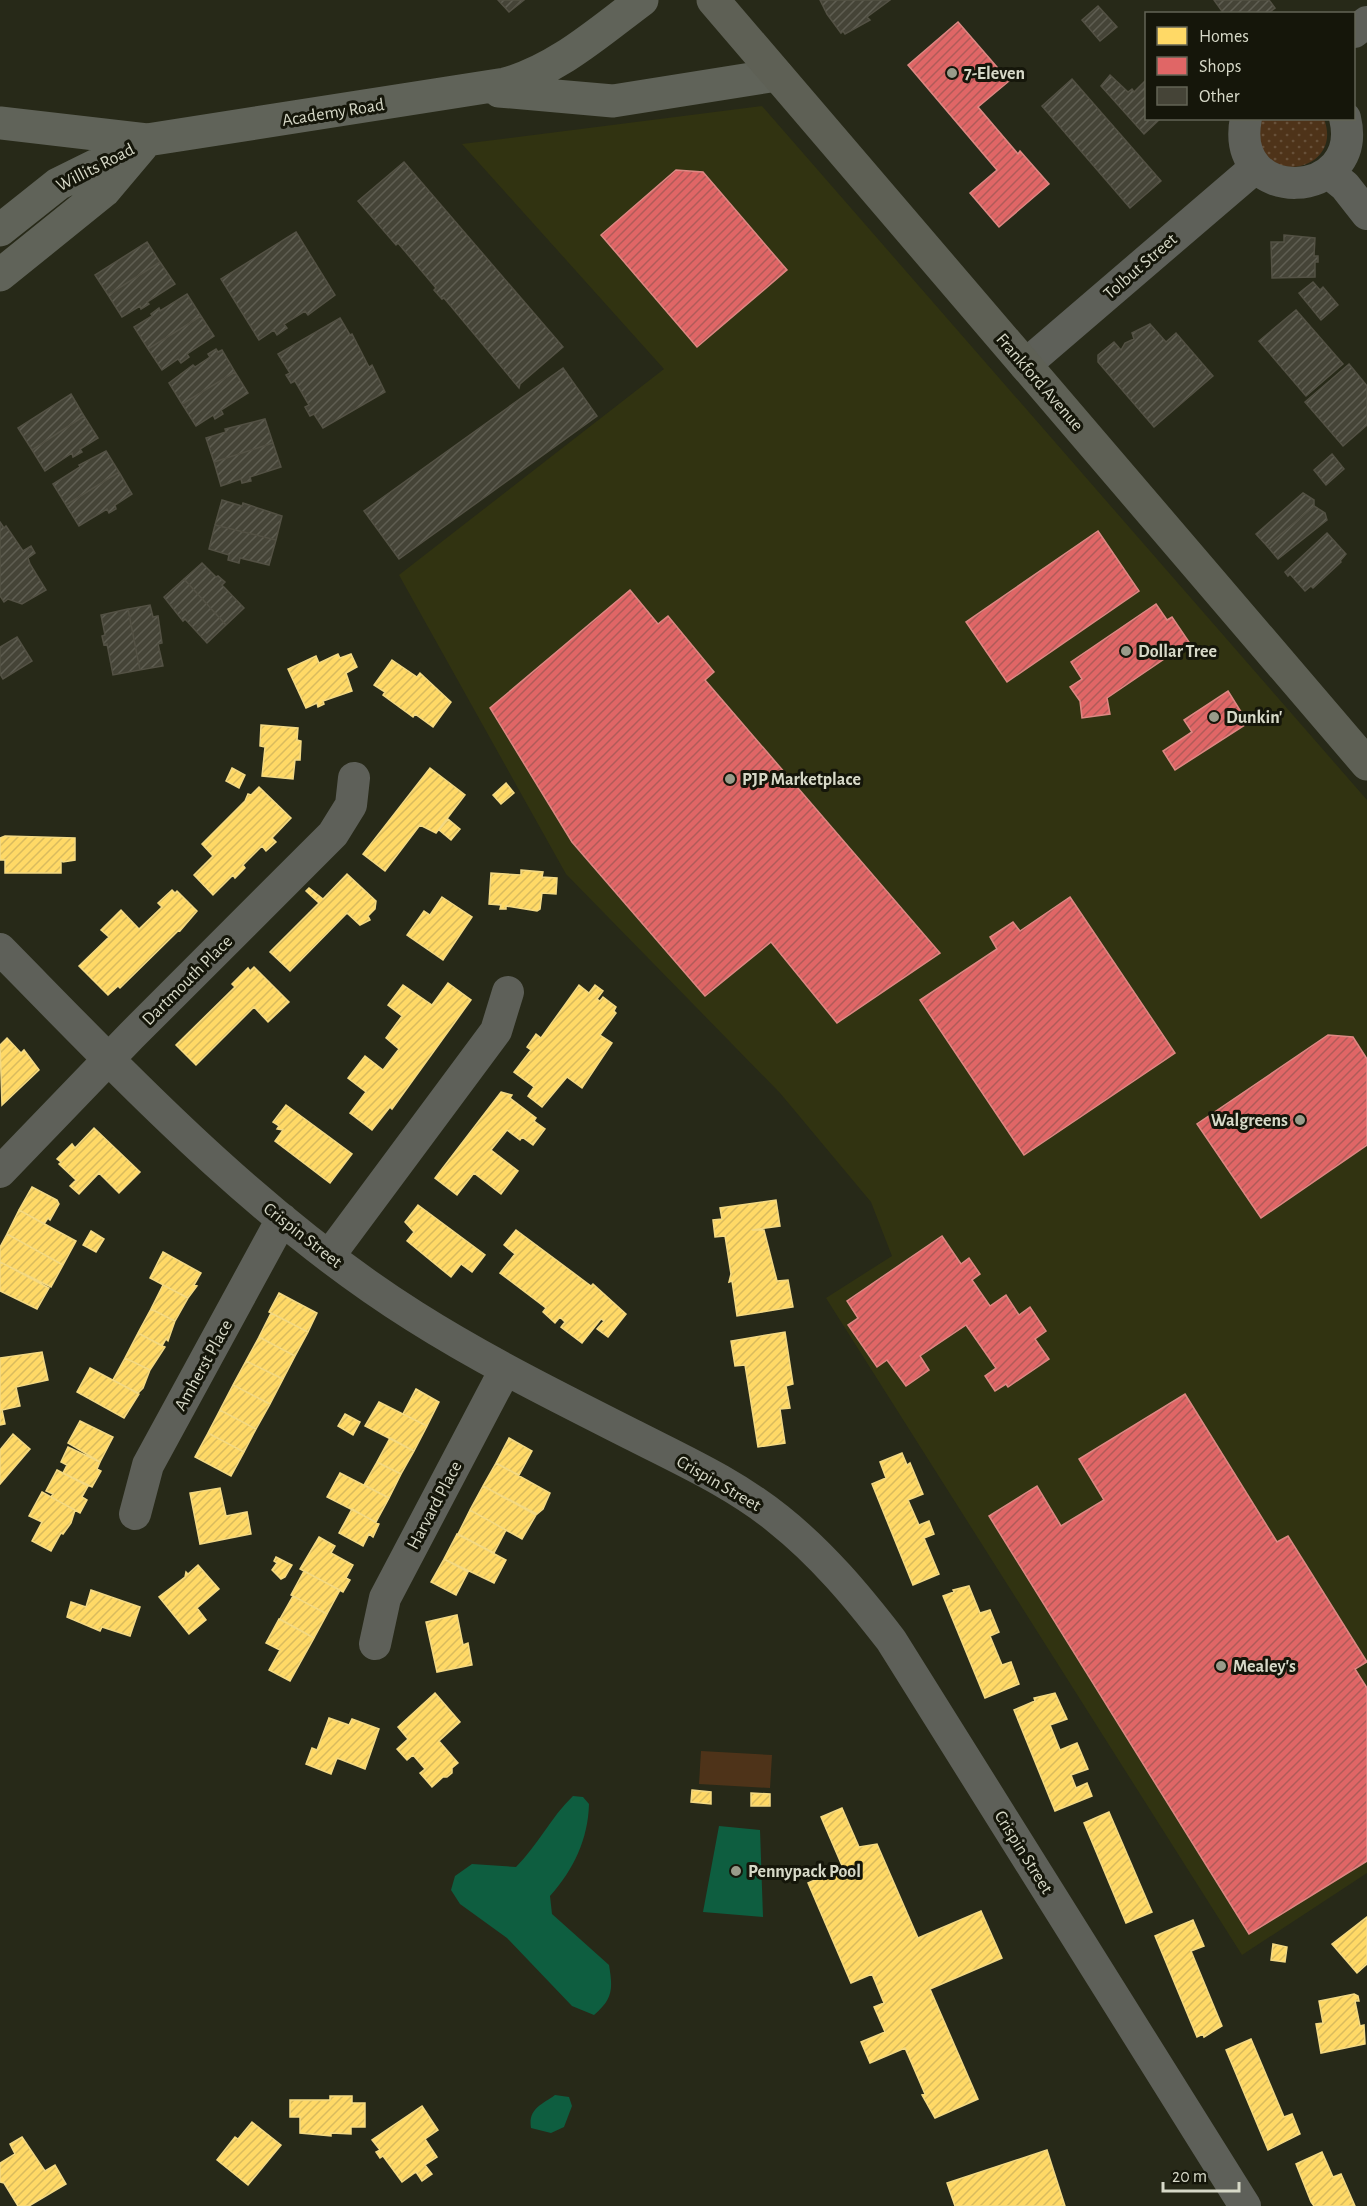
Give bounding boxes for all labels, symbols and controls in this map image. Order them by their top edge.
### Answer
legend [1145,12,1355,120]
text: Homes [1199,28,1249,46]
text: Shops [1199,58,1241,76]
place label: 7-Eleven [964,65,1025,83]
marker: 7-Eleven [945,66,959,80]
text: Other [1199,88,1240,106]
street label: Academy Road [281,96,386,130]
street label: Willits Road [54,141,137,195]
street label: Tolbut Street [1101,230,1181,303]
street label: Frankford Avenue [992,330,1086,435]
place label: Dollar Tree [1138,643,1217,661]
marker: Dollar Tree [1119,644,1133,658]
place label: Dunkin' [1226,709,1283,727]
marker: Dunkin' [1207,710,1221,724]
place label: PJP Marketplace [742,771,861,789]
marker: PJP Marketplace [723,772,737,786]
street label: Dartmouth Place [139,932,236,1029]
place label: Walgreens [1211,1112,1288,1130]
marker: Walgreens [1293,1113,1307,1127]
street label: Crispin Street [260,1200,345,1272]
street label: Amherst Place [172,1317,236,1414]
street label: Crispin Street [673,1453,764,1515]
street label: Harvard Place [404,1458,466,1553]
place label: Mealey's [1233,1658,1296,1676]
marker: Mealey's [1214,1659,1228,1673]
street label: Crispin Street [991,1808,1056,1897]
place label: Pennypack Pool [748,1863,861,1881]
marker: Pennypack Pool [729,1864,743,1878]
scale bar [1163,2155,1240,2193]
text: 20 m [1172,2168,1207,2186]

